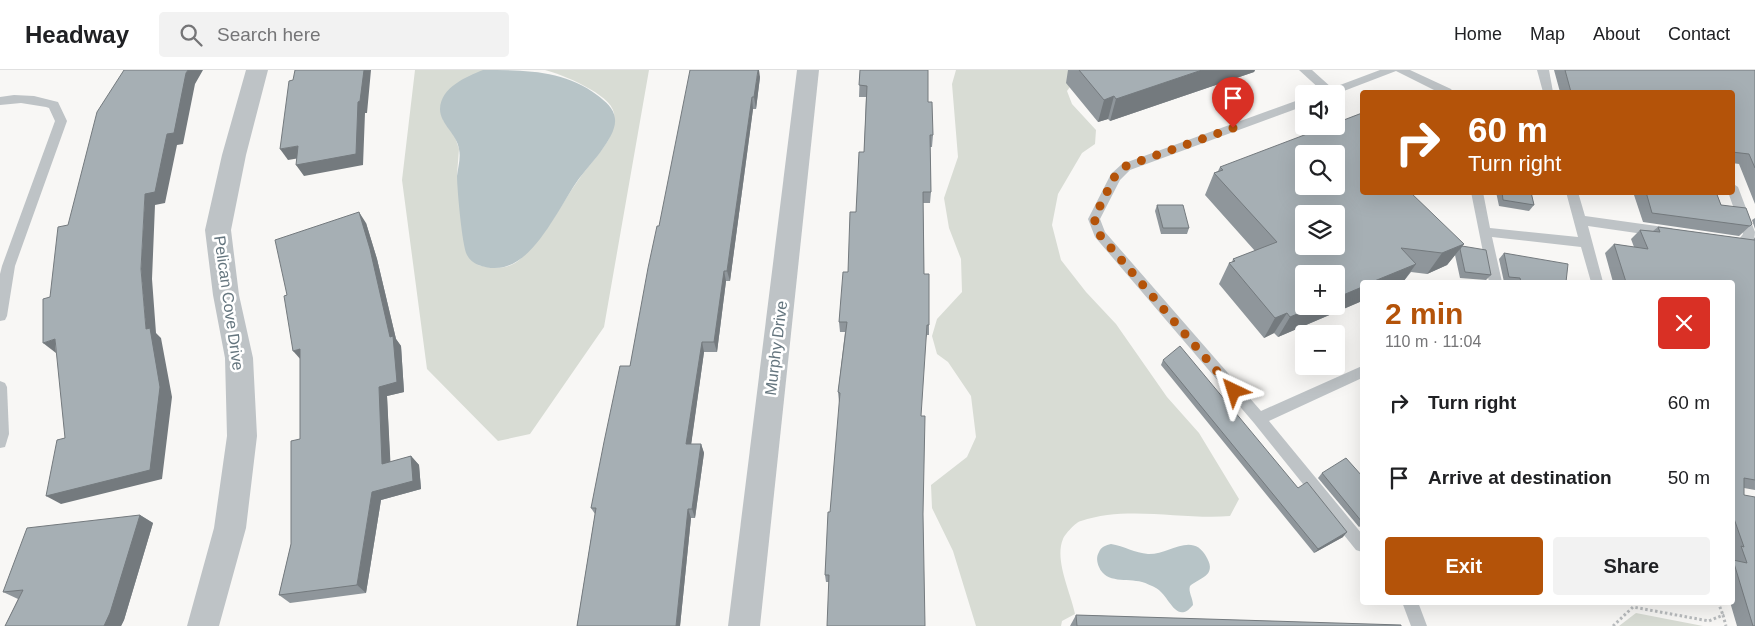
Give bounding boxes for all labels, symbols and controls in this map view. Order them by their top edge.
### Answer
search box [159,12,509,57]
text: Headway [25,21,129,48]
icon: search [177,21,205,49]
text: Search here [217,24,321,45]
text: Home [1454,24,1502,44]
text: Map [1530,24,1565,44]
text: About [1593,24,1640,44]
text: Contact [1668,24,1730,44]
pin [1212,77,1254,128]
icon: arrive [1219,84,1247,112]
map controls [1295,85,1345,375]
button: sound [1295,85,1345,135]
icon: right [1385,110,1450,175]
text: 60 m [1468,110,1548,149]
button: search [1295,145,1345,195]
text: Turn right [1468,151,1561,176]
button: layers [1295,205,1345,255]
street label: Pelican Cove Drive [211,234,247,372]
button: + [1295,265,1345,315]
text: 2 min [1385,297,1463,330]
button: close [1658,297,1710,349]
street label: Murphy Drive [762,300,790,396]
button: − [1295,325,1345,375]
text: 110 m · 11:04 [1385,333,1481,350]
position arrow [1207,364,1259,416]
icon: right [1385,389,1413,417]
text: Turn right [1428,392,1516,413]
text: 60 m [1668,392,1710,413]
icon: arrive [1385,464,1413,492]
text: Arrive at destination [1428,467,1612,488]
text: 50 m [1668,467,1710,488]
button: Exit [1385,537,1543,595]
button: Share [1553,537,1710,595]

